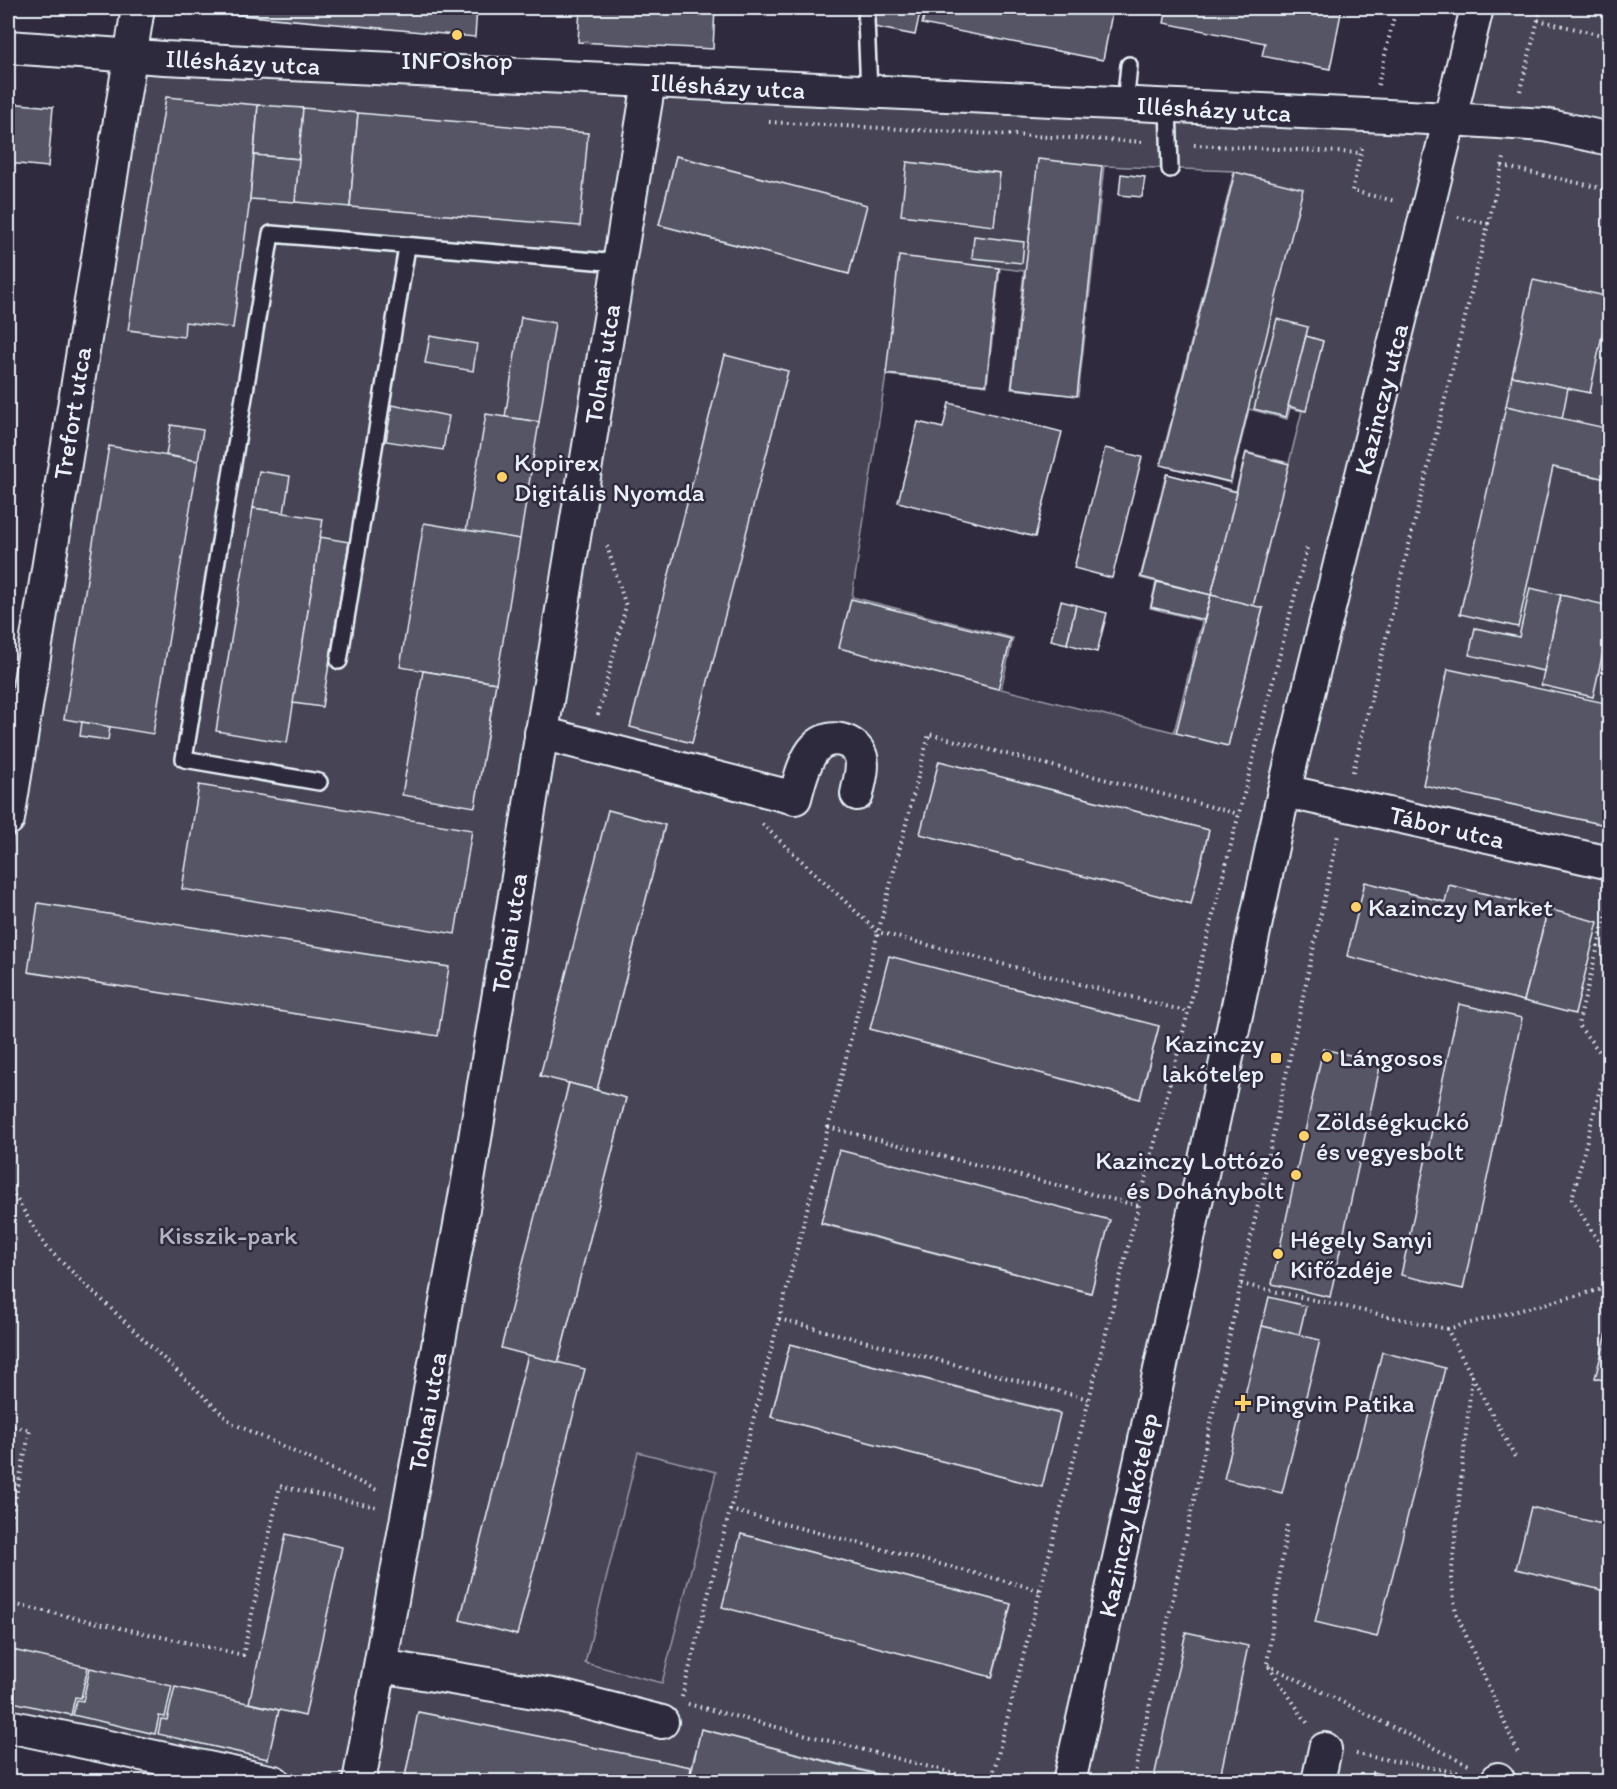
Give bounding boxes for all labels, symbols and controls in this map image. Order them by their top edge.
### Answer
marker: INFOshop [450,28,464,42]
street label: Illésházy utca [165,42,321,82]
place label: INFOshop [401,44,513,76]
street label: Illésházy utca [650,66,806,106]
street label: Illésházy utca [1136,89,1292,129]
street label: Tolnai utca [577,302,627,426]
street label: Kazinczy utca [1347,319,1415,478]
street label: Trefort utca [46,344,98,482]
place label: Kopirex Digitális Nyomda [514,446,705,508]
marker: Kopirex Digitális Nyomda [495,470,509,484]
street label: Tábor utca [1386,798,1508,856]
street label: Tolnai utca [484,871,534,995]
place label: Kazinczy Market [1368,891,1553,923]
marker: Kazinczy Market [1349,900,1363,914]
place label: Kazinczy lakótelep [1162,1027,1264,1089]
place label: Lángosos [1339,1041,1443,1073]
marker: Lángosos [1320,1050,1334,1064]
marker: Kazinczy lakótelep [1269,1051,1283,1065]
place label: Zöldségkuckó és vegyesbolt [1316,1105,1469,1167]
marker: Zöldségkuckó és vegyesbolt [1297,1129,1311,1143]
place label: Kazinczy Lottózó és Dohánybolt [1095,1144,1284,1206]
marker: Kazinczy Lottózó és Dohánybolt [1289,1168,1303,1182]
park label: Kisszik-park [158,1219,298,1251]
place label: Hégely Sanyi Kifőzdéje [1290,1223,1433,1285]
marker: Hégely Sanyi Kifőzdéje [1271,1247,1285,1261]
street label: Tolnai utca [401,1349,453,1474]
place label: Pingvin Patika [1255,1387,1415,1419]
marker: Pingvin Patika [1236,1396,1250,1410]
street label: Kazinczy lakótelep [1091,1410,1165,1620]

